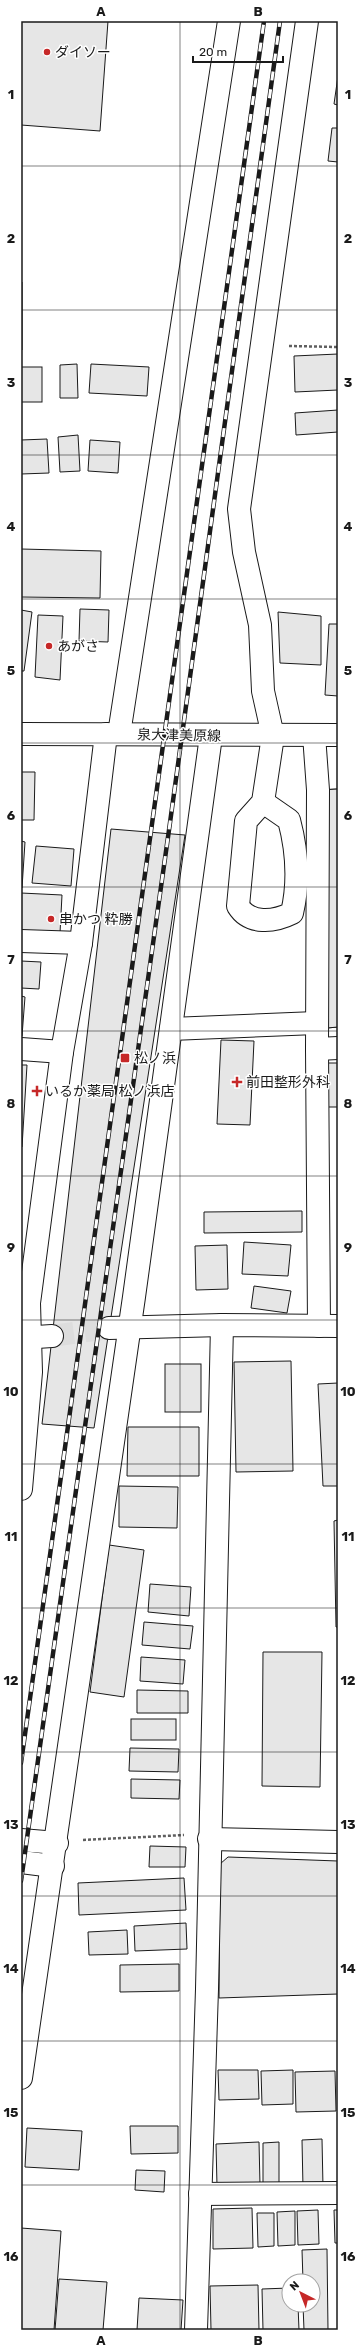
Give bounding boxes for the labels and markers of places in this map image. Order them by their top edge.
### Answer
place label: ダイソー [55,44,111,61]
marker: ダイソー [42,47,52,57]
place label: あがさ [57,638,99,655]
marker: あがさ [44,641,54,651]
place label: 串かつ 粋勝 [59,911,133,928]
marker: 串かつ 粋勝 [46,914,56,924]
place label: 松ノ浜 [134,1050,176,1067]
marker: 松ノ浜 [119,1052,131,1064]
place label: 前田整形外科 [246,1074,330,1091]
marker: 前田整形外科 [231,1076,243,1088]
place label: いるか薬局 松ノ浜店 [45,1083,174,1100]
marker: いるか薬局 松ノ浜店 [32,1086,42,1096]

